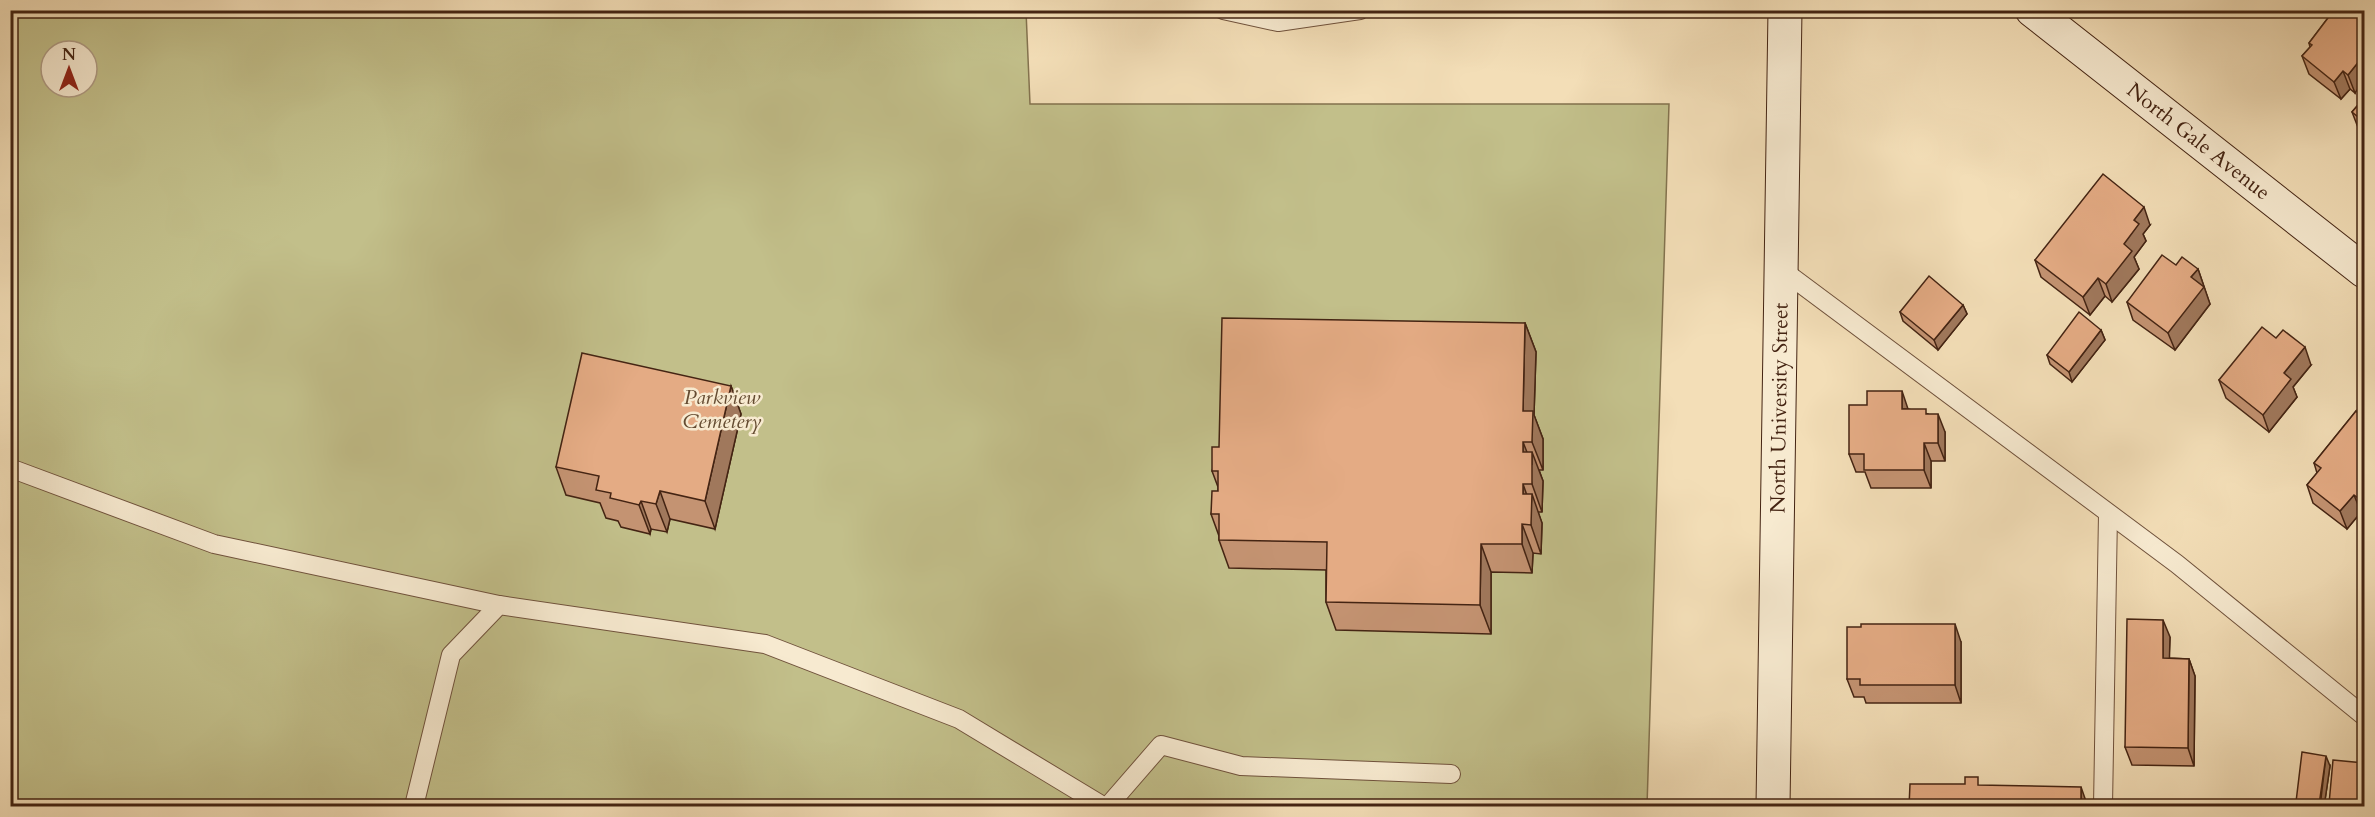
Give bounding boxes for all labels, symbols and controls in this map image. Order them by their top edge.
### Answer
north arrow [39,39,99,99]
text: N [62,44,76,66]
street label: North Gale Avenue [2121,76,2276,207]
street label: North University Street [1763,302,1795,514]
park label: Parkview Cemetery [683,383,761,436]

